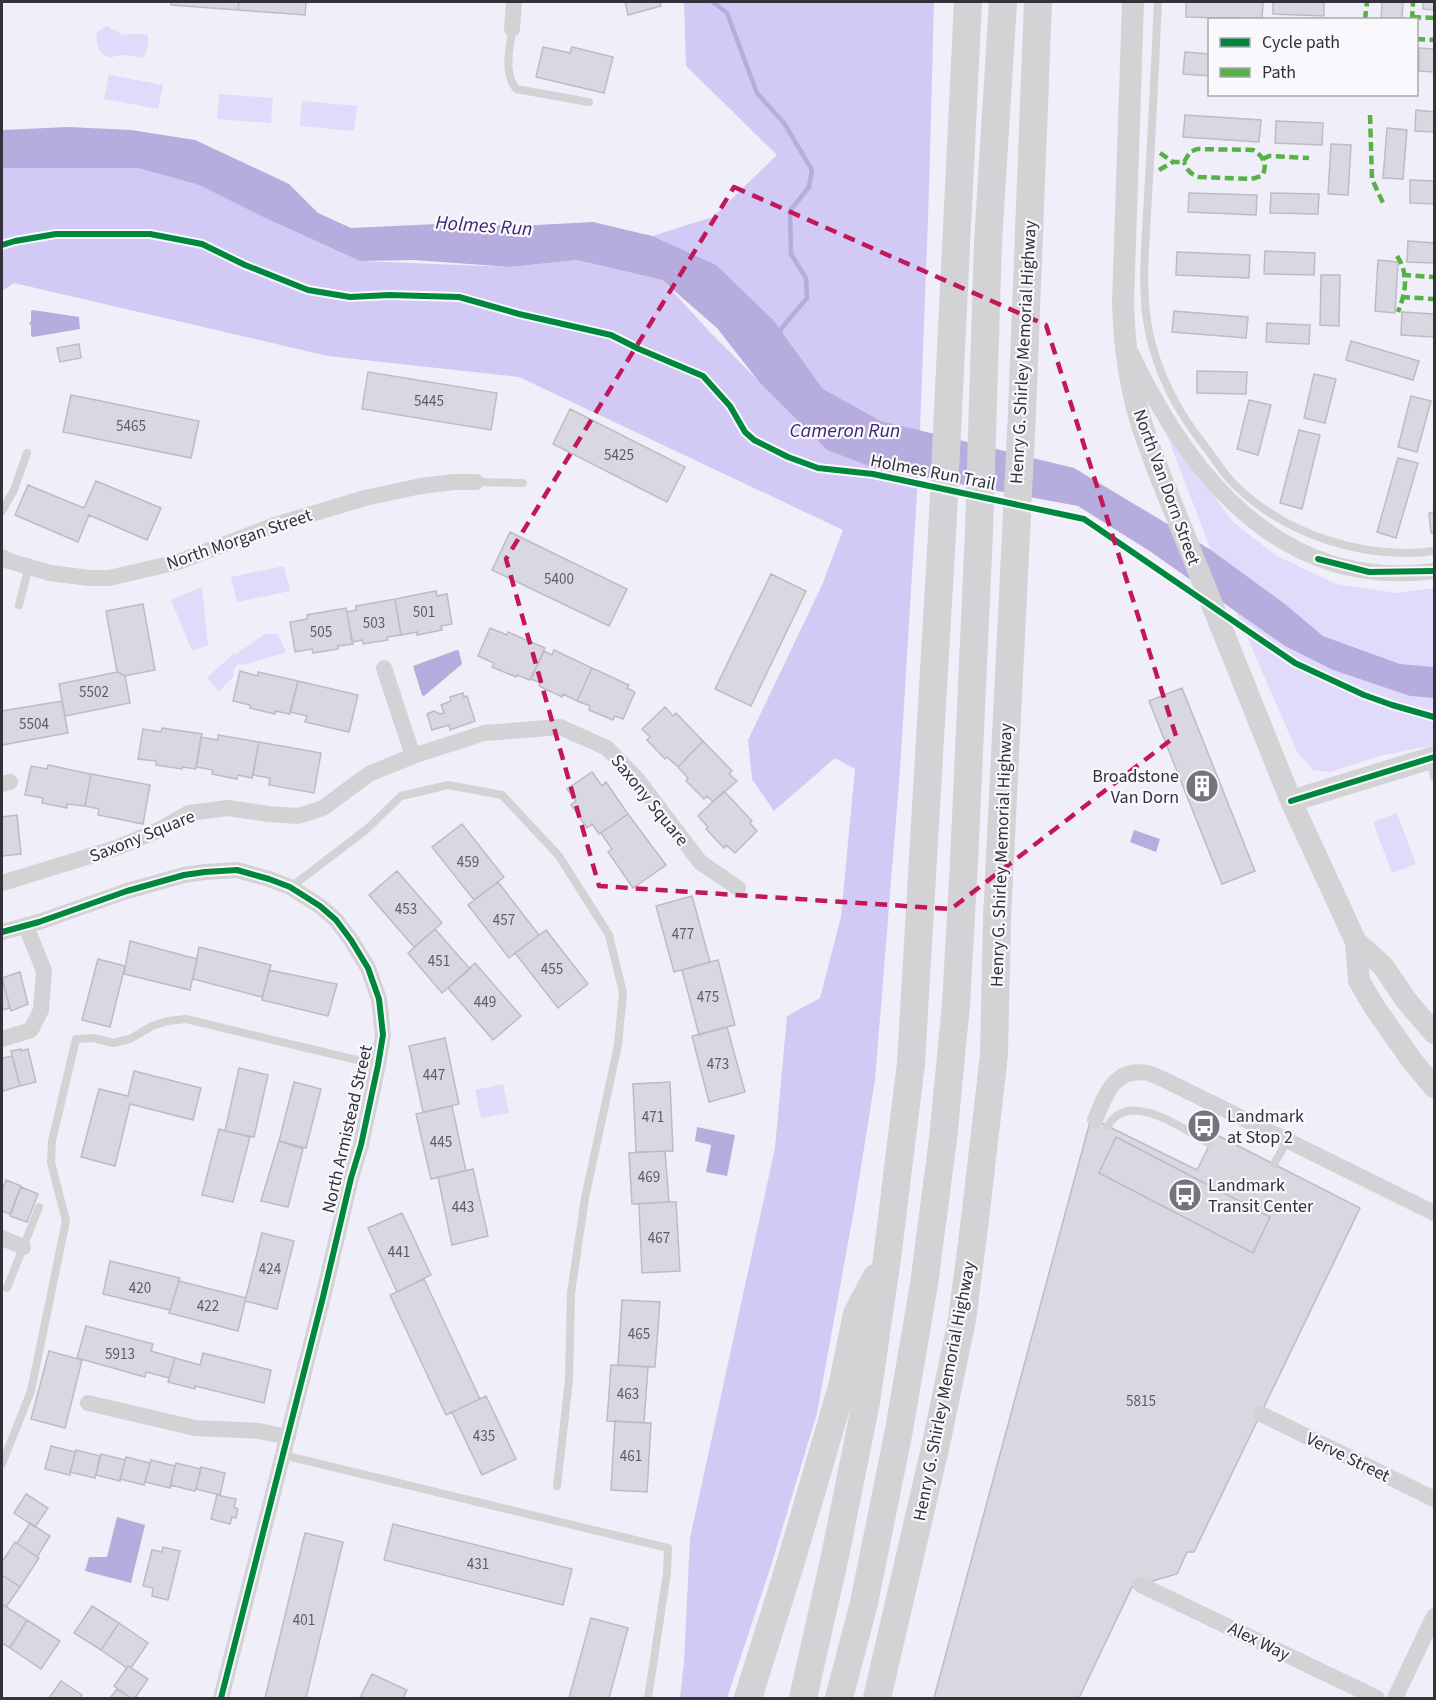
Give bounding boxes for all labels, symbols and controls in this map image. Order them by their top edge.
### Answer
legend [1208,18,1418,96]
text: Cycle path [1262,30,1340,55]
text: Path [1262,60,1296,85]
water label: Holmes Run [434,209,533,243]
street label: Henry G. Shirley Memorial Highway [1004,219,1043,484]
house number: 5445 [414,391,444,412]
street label: North Van Dorn Street [1127,406,1206,569]
house number: 5465 [116,416,146,437]
water label: Cameron Run [790,417,900,445]
house number: 5425 [604,445,634,466]
street label: Holmes Run Trail [868,448,998,497]
street label: North Morgan Street [163,503,315,576]
house number: 5400 [544,569,574,590]
house number: 501 [413,602,435,623]
house number: 503 [363,613,385,634]
house number: 505 [310,622,332,643]
house number: 5502 [79,682,109,703]
house number: 5504 [19,714,49,735]
street label: Henry G. Shirley Memorial Highway [984,722,1019,987]
street label: Saxony Square [605,749,694,852]
place label: Broadstone Van Dorn [1092,764,1179,810]
building icon: Broadstone Van Dorn [1184,768,1220,804]
street label: Saxony Square [86,804,199,869]
house number: 459 [457,852,479,873]
house number: 453 [395,899,417,920]
house number: 457 [493,910,515,931]
house number: 477 [672,924,694,945]
house number: 451 [428,951,450,972]
house number: 455 [541,959,563,980]
house number: 475 [697,987,719,1008]
house number: 449 [474,992,496,1013]
street label: North Armistead Street [316,1043,379,1216]
house number: 473 [707,1054,729,1075]
house number: 447 [423,1065,445,1086]
place label: Landmark at Stop 2 [1227,1104,1304,1150]
house number: 471 [642,1107,664,1128]
bus stop icon: Landmark at Stop 2 [1186,1108,1222,1144]
house number: 445 [430,1132,452,1153]
house number: 469 [638,1167,660,1188]
place label: Landmark Transit Center [1208,1173,1314,1219]
bus stop icon: Landmark Transit Center [1167,1177,1203,1213]
house number: 443 [452,1197,474,1218]
house number: 467 [648,1228,670,1249]
house number: 441 [388,1242,410,1263]
house number: 424 [259,1259,282,1280]
street label: Henry G. Shirley Memorial Highway [907,1259,982,1523]
house number: 420 [129,1278,151,1299]
house number: 422 [197,1296,219,1317]
house number: 465 [628,1324,650,1345]
house number: 5913 [105,1344,135,1365]
house number: 463 [617,1384,639,1405]
house number: 5815 [1126,1391,1156,1412]
house number: 435 [473,1426,495,1447]
street label: Verve Street [1302,1426,1394,1489]
house number: 461 [620,1446,642,1467]
house number: 431 [467,1554,489,1575]
house number: 401 [293,1610,315,1631]
street label: Alex Way [1224,1616,1295,1667]

